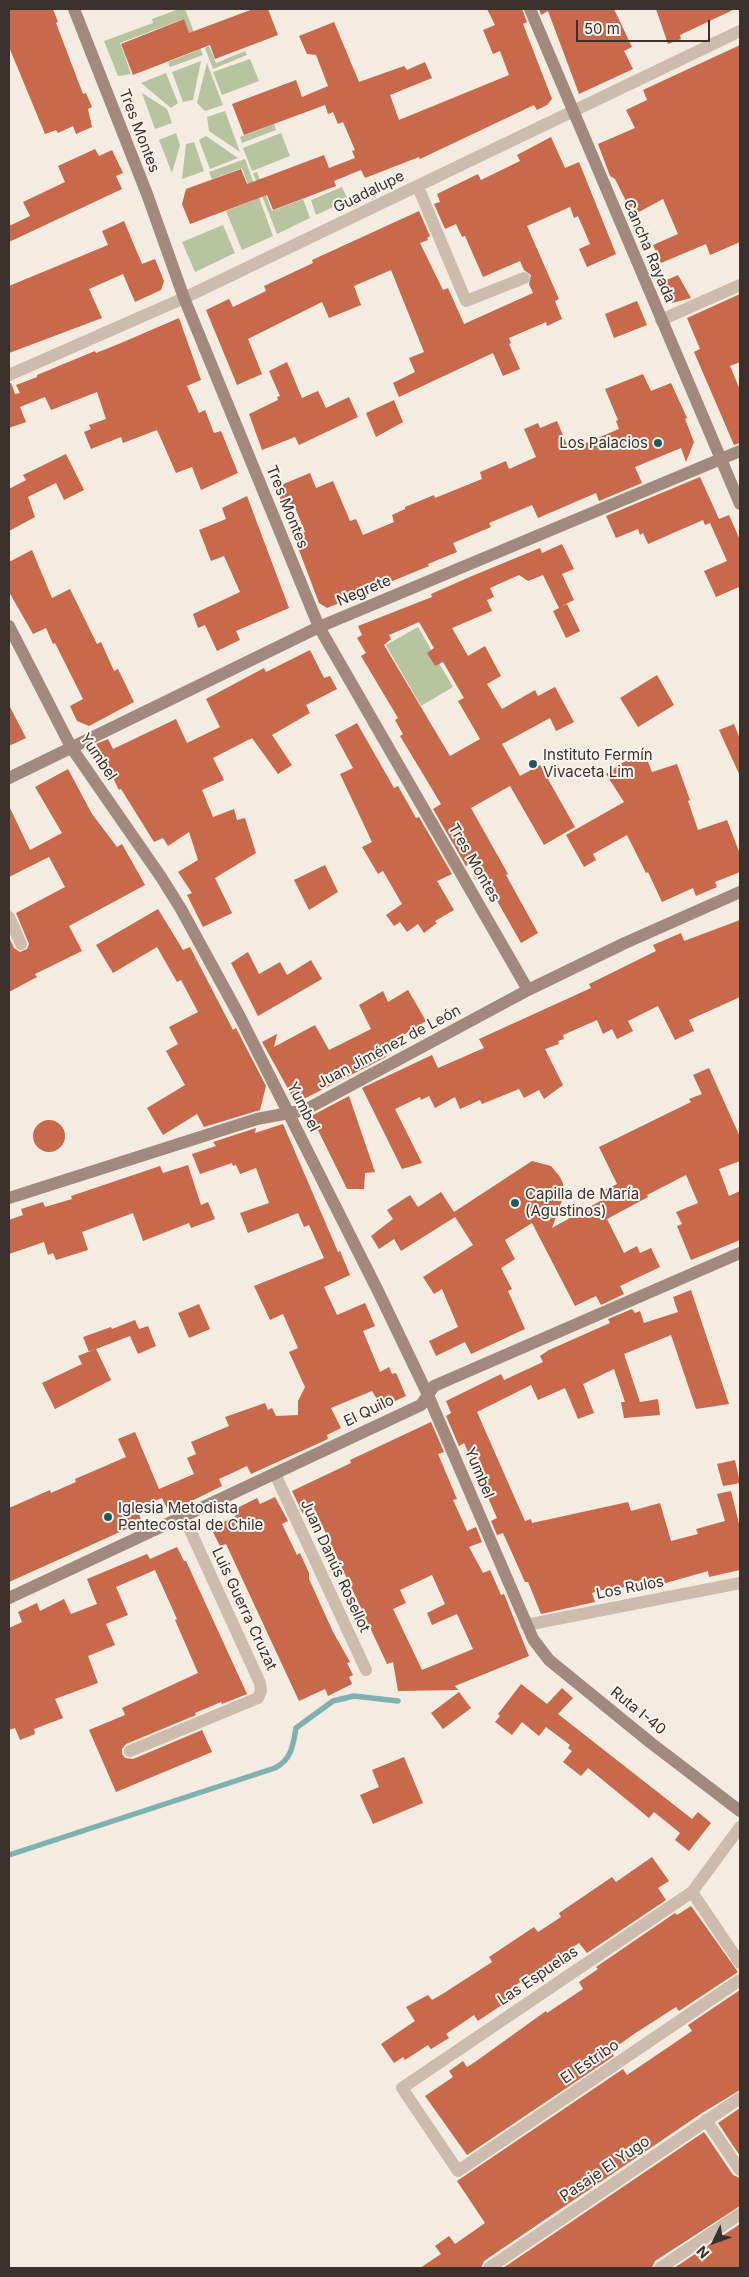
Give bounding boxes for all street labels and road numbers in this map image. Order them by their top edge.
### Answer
street label: Tres Montes [115,87,163,175]
street label: Guadalupe [331,167,407,217]
street label: Cancha Rayada [619,197,679,305]
street label: Tres Montes [262,463,312,551]
street label: Negrete [334,572,394,610]
street label: Yumbel [76,730,120,784]
street label: Tres Montes [444,820,504,906]
street label: Juan Jiménez de León [314,1001,464,1093]
street label: Yumbel [283,1079,323,1135]
street label: El Quilo [341,1391,397,1431]
street label: Yumbel [460,1445,498,1501]
street label: Juan Danús Rosellot [296,1497,374,1635]
street label: Luis Guerra Cruzat [208,1545,280,1673]
street label: Los Rulos [595,1573,665,1603]
street label: Ruta I-40 [607,1683,669,1739]
street label: Las Espuelas [495,1943,581,2009]
street label: El Estribo [557,2036,623,2088]
street label: Pasaje El Yugo [557,2132,653,2206]

